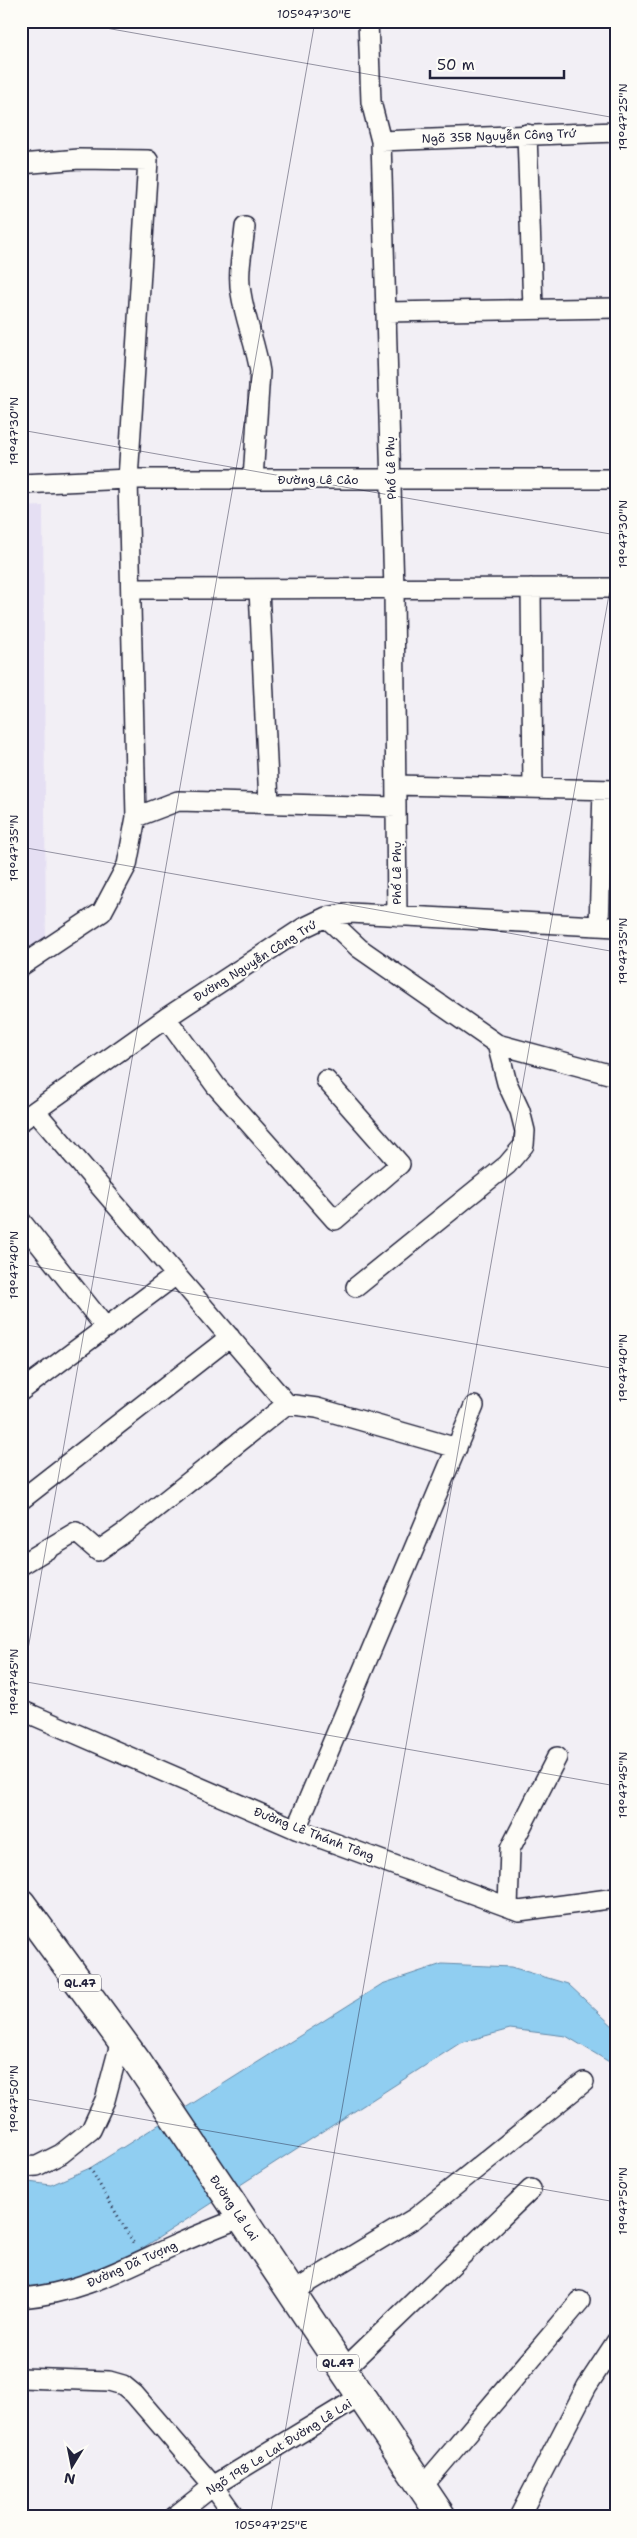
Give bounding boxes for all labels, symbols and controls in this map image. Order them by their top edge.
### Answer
text: 105°47'30"E [277,6,351,22]
scale bar [430,48,563,80]
text: 50 m [437,55,475,75]
text: 19°47'25"N [615,83,631,151]
street label: Ngõ 35B Nguyễn Công Trứ [421,125,577,147]
text: 19°47'30"N [6,397,22,465]
street label: Phố Lê Phụ [382,436,400,500]
street label: Đường Lê Cảo [278,472,358,488]
text: 19°47'30"N [615,500,631,568]
text: 19°47'35"N [6,814,22,882]
street label: Phố Lê Phụ [389,841,405,905]
street label: Đường Nguyễn Công Trứ [190,916,320,1005]
text: 19°47'35"N [615,917,631,985]
text: 19°47'40"N [6,1231,22,1299]
text: 19°47'40"N [615,1334,631,1402]
text: 19°47'45"N [6,1649,22,1715]
text: 19°47'45"N [615,1752,631,1818]
street label: Đường Lê Thánh Tông [251,1804,377,1864]
road number: QL.47 [59,1975,101,1992]
text: 19°47'50"N [6,2065,22,2133]
text: 19°47'50"N [615,2167,631,2235]
street label: Đường Lê Lai [206,2172,262,2244]
street label: Đường Dã Tượng [84,2237,180,2291]
road number: QL.47 [317,2354,359,2372]
street label: Ngõ 198 Le Lat Đường Lê Lai [203,2395,355,2499]
north arrow [48,2440,98,2490]
text: N [63,2469,77,2489]
text: 105°47'25"E [235,2517,307,2533]

